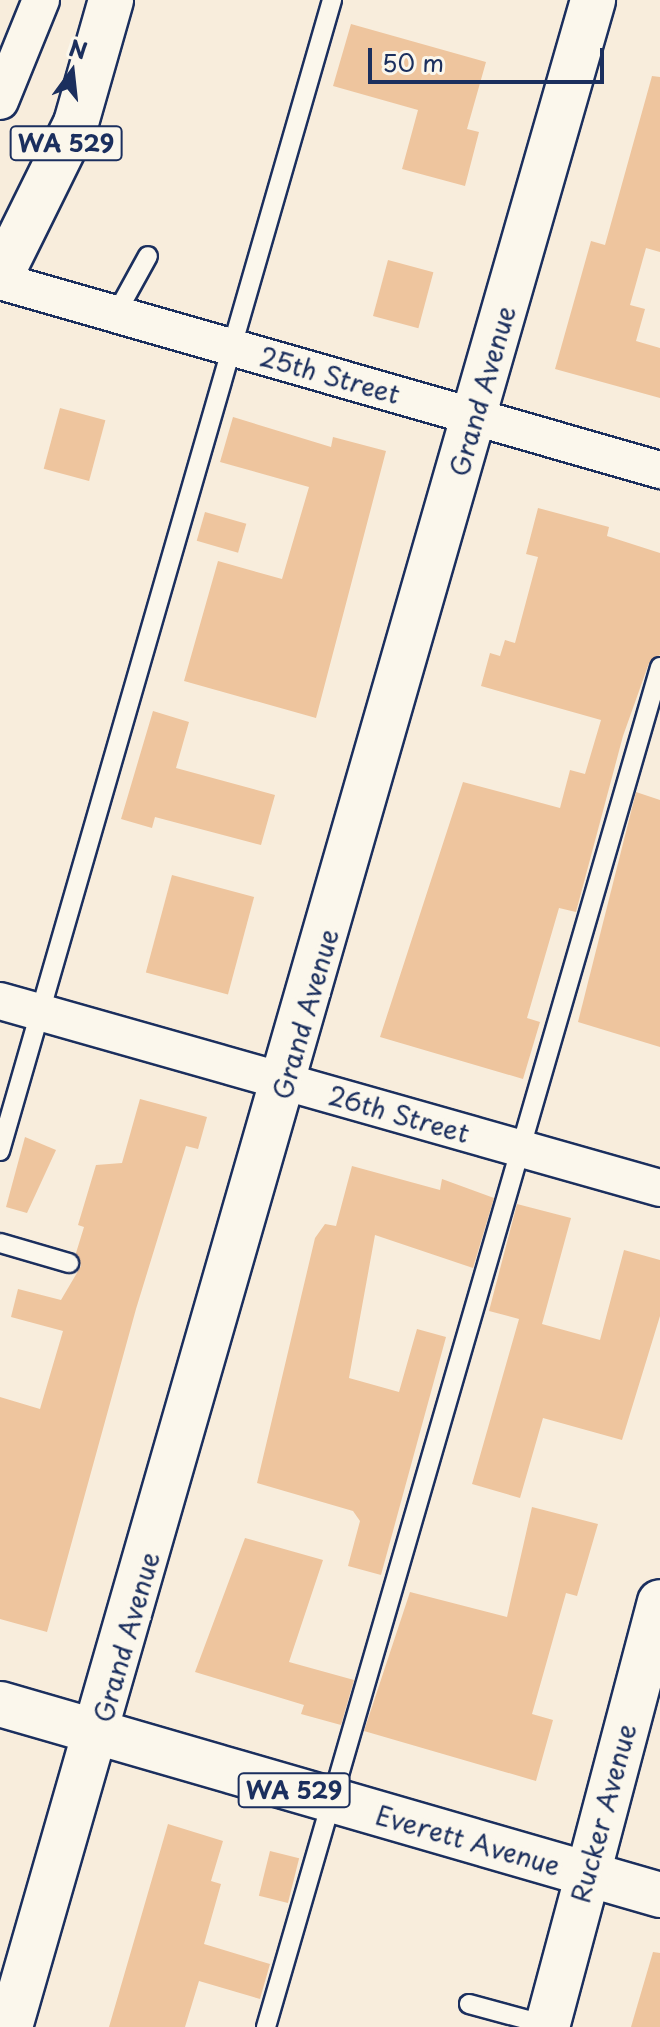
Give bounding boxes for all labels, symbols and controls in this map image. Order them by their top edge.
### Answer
text: N [66,30,91,67]
north arrow [32,32,112,112]
scale bar [372,32,608,82]
text: 50 m [382,44,444,80]
road number: WA 529 [8,123,124,163]
street label: Grand Avenue [443,301,521,481]
street label: 25th Street [256,340,404,410]
street label: Grand Avenue [266,924,344,1104]
street label: 26th Street [324,1079,474,1149]
street label: Grand Avenue [87,1547,165,1727]
street label: Rucker Avenue [564,1720,642,1906]
road number: WA 529 [236,1770,352,1810]
street label: Everett Avenue [373,1799,563,1881]

